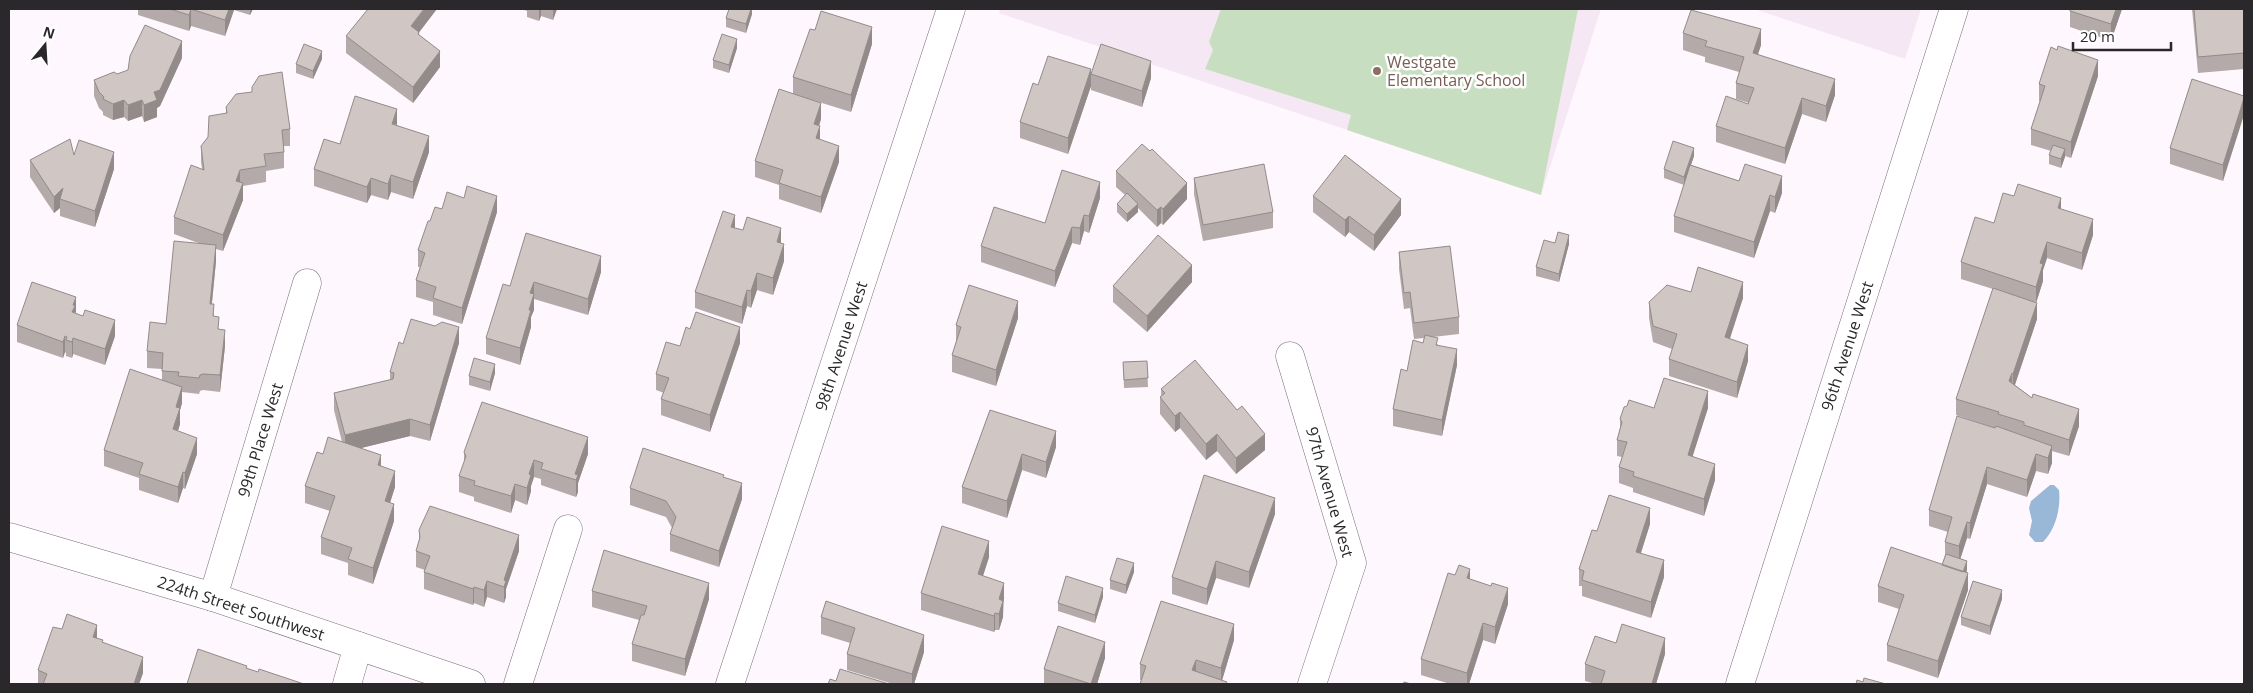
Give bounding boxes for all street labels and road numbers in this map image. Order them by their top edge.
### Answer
street label: 98th Avenue West [810,278,872,414]
street label: 96th Avenue West [1816,278,1878,414]
street label: 99th Place West [232,380,288,500]
street label: 97th Avenue West [1301,424,1359,560]
street label: 224th Street Southwest [155,571,328,645]

